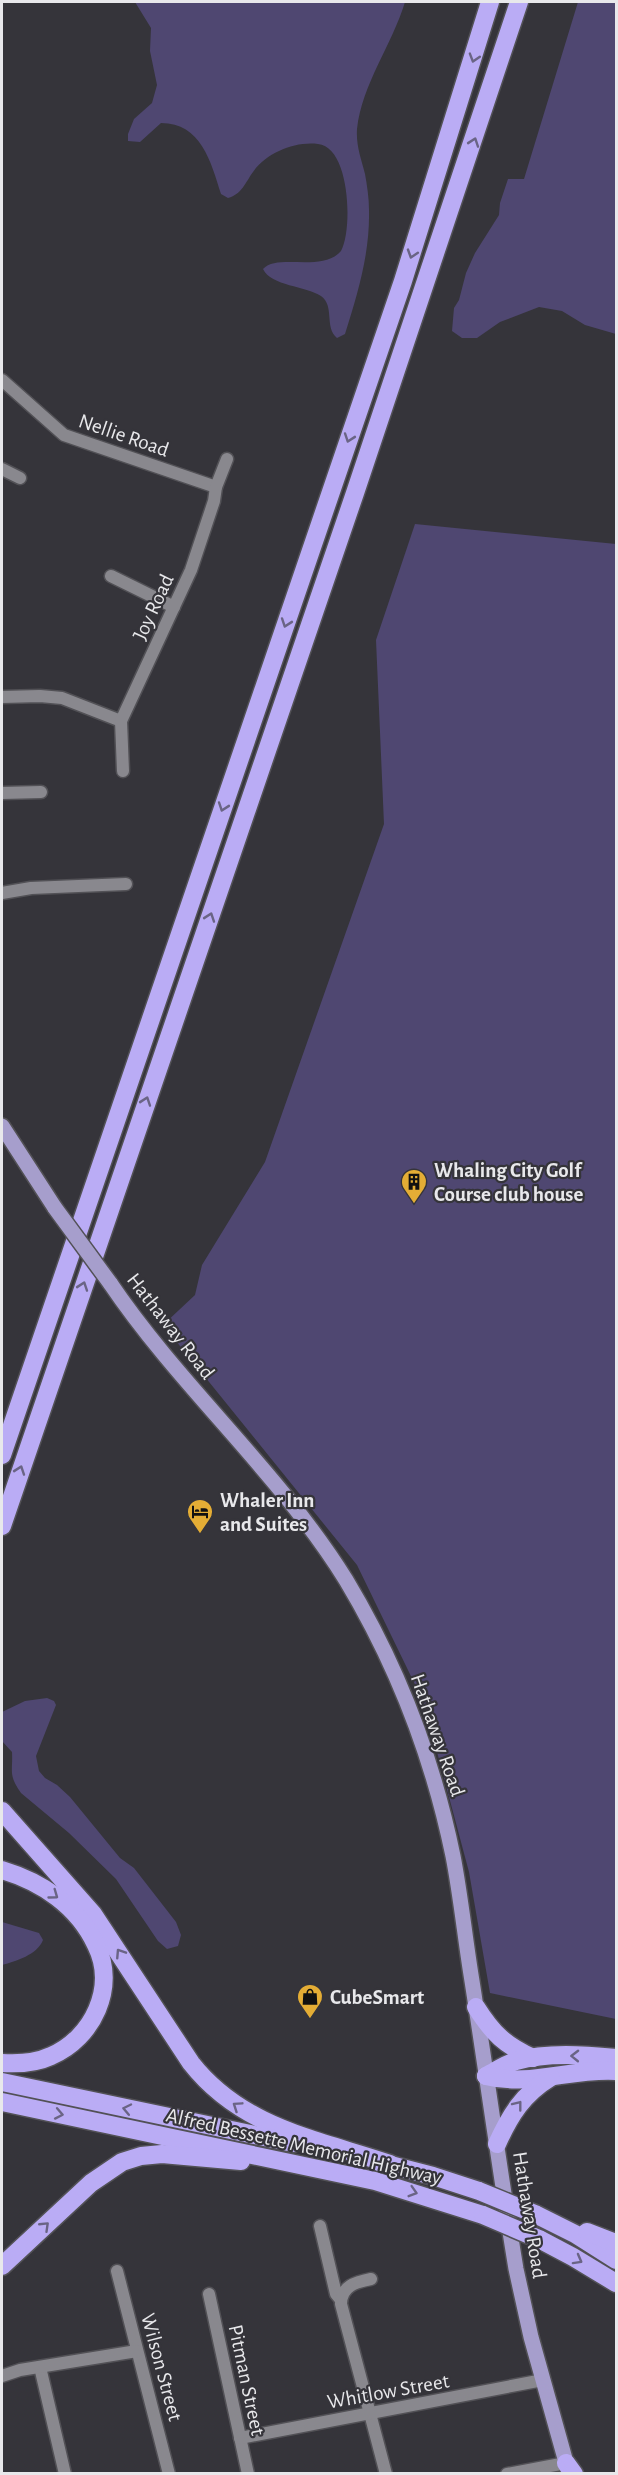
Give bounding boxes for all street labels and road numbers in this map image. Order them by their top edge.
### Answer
street label: Nellie Road [76,410,172,461]
street label: Joy Road [129,571,178,644]
street label: Hathaway Road [123,1269,218,1383]
street label: Hathaway Road [407,1671,468,1799]
street label: Alfred Bessette Memorial Highway [164,2105,444,2188]
street label: Hathaway Road [509,2150,550,2280]
street label: Wilson Street [137,2311,186,2424]
street label: Pitman Street [225,2323,269,2438]
street label: Whitlow Street [325,2370,451,2413]

